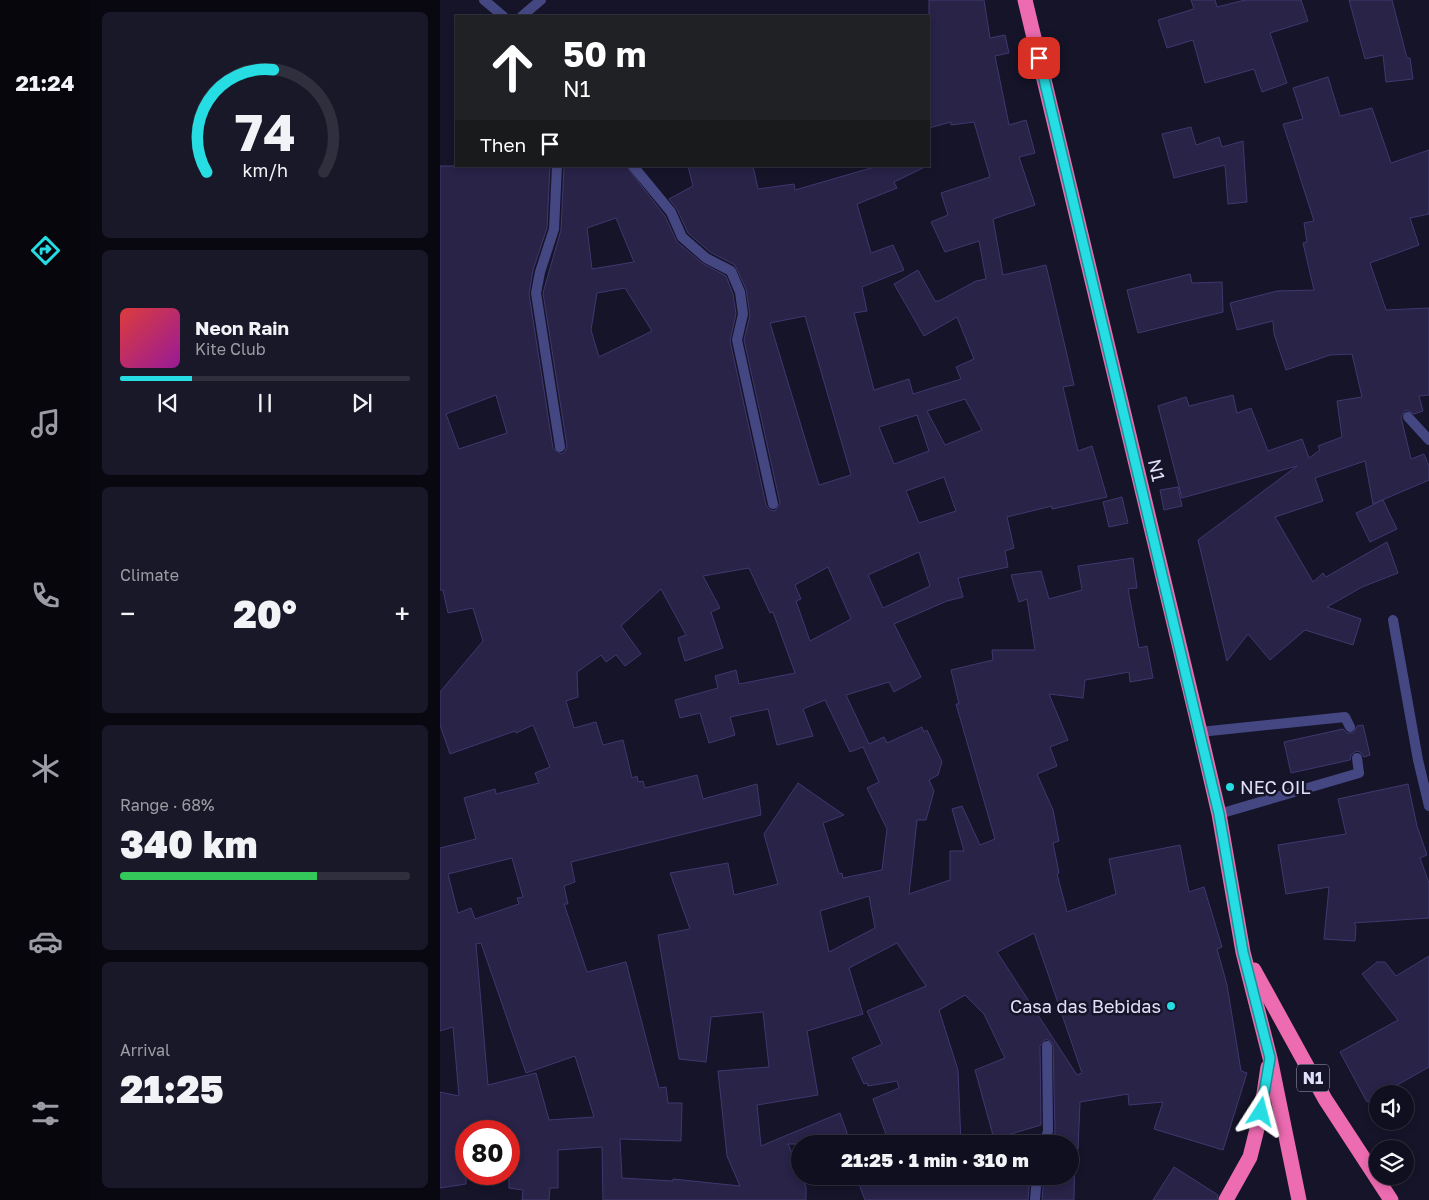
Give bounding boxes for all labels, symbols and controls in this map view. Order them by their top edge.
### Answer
text: 50 m [563,33,646,75]
icon: ahead [480,35,545,100]
pin [1018,37,1060,79]
icon: arrive [1025,44,1053,72]
text: 21:24 [16,69,74,96]
text: N1 [563,75,590,102]
text: 74 [235,100,295,162]
icon: arrive [536,130,564,158]
text: Then [480,133,526,156]
text: km/h [242,159,288,181]
icon: directions [28,233,63,268]
text: Neon Rain [195,316,289,339]
text: Kite Club [195,339,266,359]
icon: previous [154,389,182,417]
icon: pause [251,389,279,417]
icon: next [348,389,376,417]
icon: music [28,406,63,441]
street label: N1 [1144,457,1170,484]
text: Climate [120,565,179,585]
icon: phone [28,578,63,613]
text: 20° [233,591,297,636]
text: − [120,597,135,630]
text: + [395,597,410,630]
icon: climate [28,751,63,786]
place label: NEC OIL [1240,776,1311,798]
marker: NEC OIL [1224,781,1236,793]
text: Range · 68% [120,795,214,815]
text: 340 km [120,821,258,866]
icon: car [28,924,63,959]
place label: Casa das Bebidas [1010,995,1161,1017]
marker: Casa das Bebidas [1165,1000,1177,1012]
text: Arrival [120,1040,170,1060]
road number: N1 [1297,1064,1329,1092]
text: 21:25 [120,1066,224,1111]
position arrow [1234,1085,1286,1137]
map controls [1369,1085,1414,1185]
button: sound [1369,1085,1414,1130]
icon: filters [28,1096,63,1131]
speed limit sign: 80 [455,1120,520,1185]
button: layers [1369,1140,1414,1185]
text: 21:25 · 1 min · 310 m [841,1148,1029,1171]

